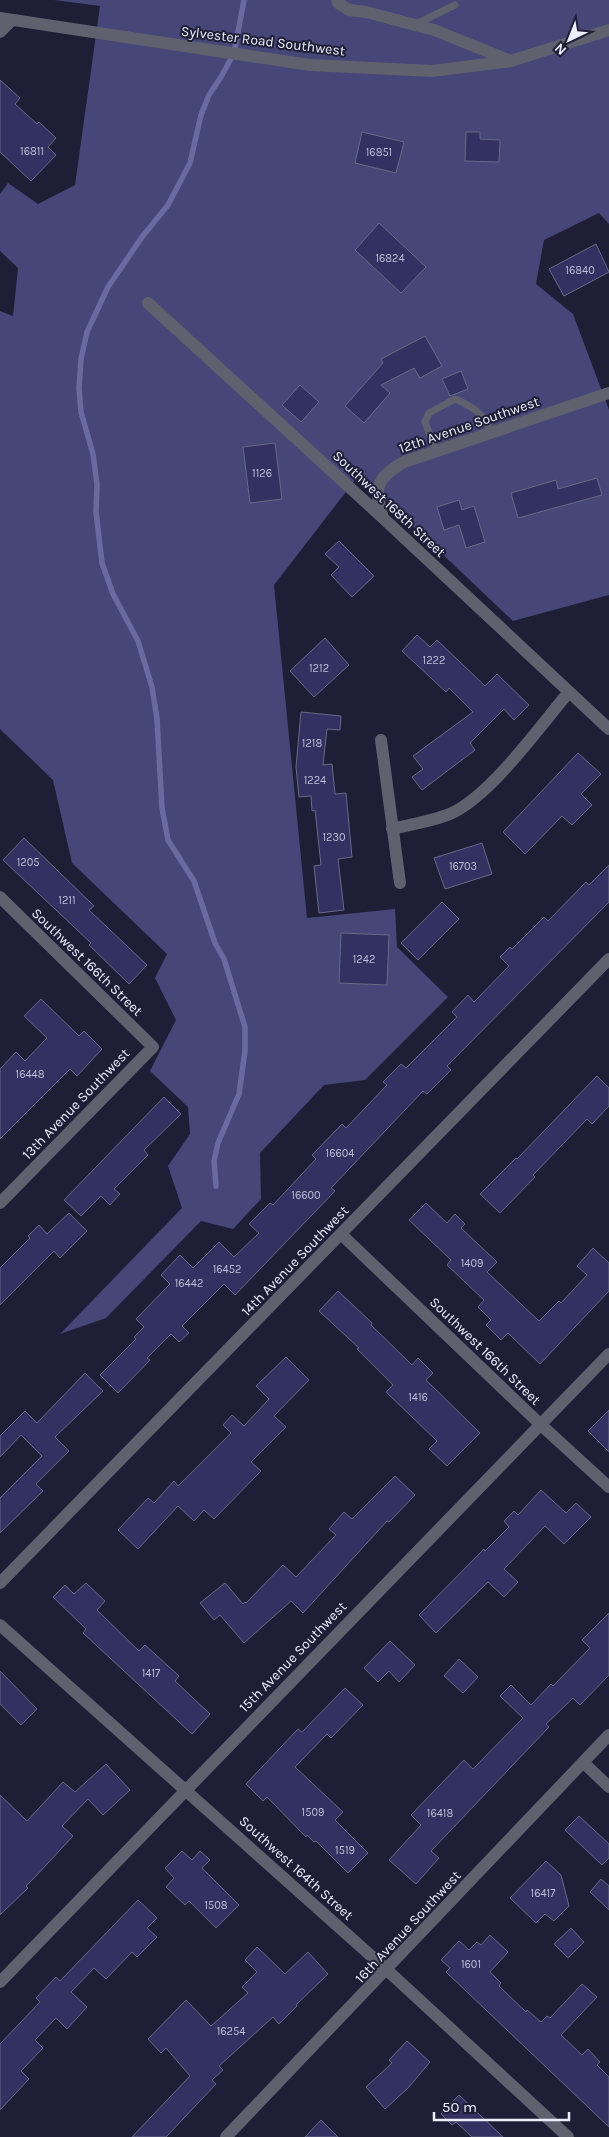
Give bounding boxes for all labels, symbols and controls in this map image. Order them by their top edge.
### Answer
north arrow [544,15,594,65]
street label: Sylvester Road Southwest [180,23,346,59]
text: N [551,39,570,59]
house number: 16811 [20,145,44,158]
house number: 16851 [366,146,392,159]
house number: 16824 [375,252,405,265]
house number: 16840 [565,264,595,277]
street label: 12th Avenue Southwest [397,393,541,457]
street label: Southwest 168th Street [329,447,449,561]
house number: 1126 [252,467,272,480]
house number: 1222 [423,654,445,667]
house number: 1212 [309,662,329,675]
house number: 1218 [302,737,322,750]
house number: 1224 [304,774,326,787]
house number: 1230 [322,831,346,844]
house number: 1205 [17,856,39,869]
house number: 16703 [449,860,477,873]
house number: 1211 [58,894,76,907]
street label: Southwest 166th Street [28,905,146,1019]
house number: 1242 [353,953,375,966]
street label: 13th Avenue Southwest [19,1045,133,1163]
house number: 16448 [16,1068,45,1081]
house number: 16604 [326,1147,354,1160]
house number: 16600 [291,1189,321,1202]
street label: 14th Avenue Southwest [238,1202,352,1320]
house number: 1409 [461,1257,483,1270]
house number: 16452 [213,1263,241,1276]
house number: 16442 [175,1277,203,1290]
street label: Southwest 166th Street [426,1294,544,1408]
house number: 1416 [408,1391,428,1404]
street label: 15th Avenue Southwest [236,1598,350,1716]
house number: 1417 [142,1667,160,1680]
house number: 1509 [302,1806,324,1819]
house number: 16418 [427,1807,453,1820]
street label: Southwest 164th Street [235,1812,357,1924]
house number: 1519 [335,1844,355,1857]
street label: 16th Avenue Southwest [352,1867,464,1987]
house number: 16417 [531,1887,555,1900]
house number: 1508 [204,1899,228,1912]
house number: 1601 [461,1958,481,1971]
house number: 16254 [217,2025,245,2038]
scale bar [434,2090,569,2122]
text: 50 m [442,2098,477,2116]

